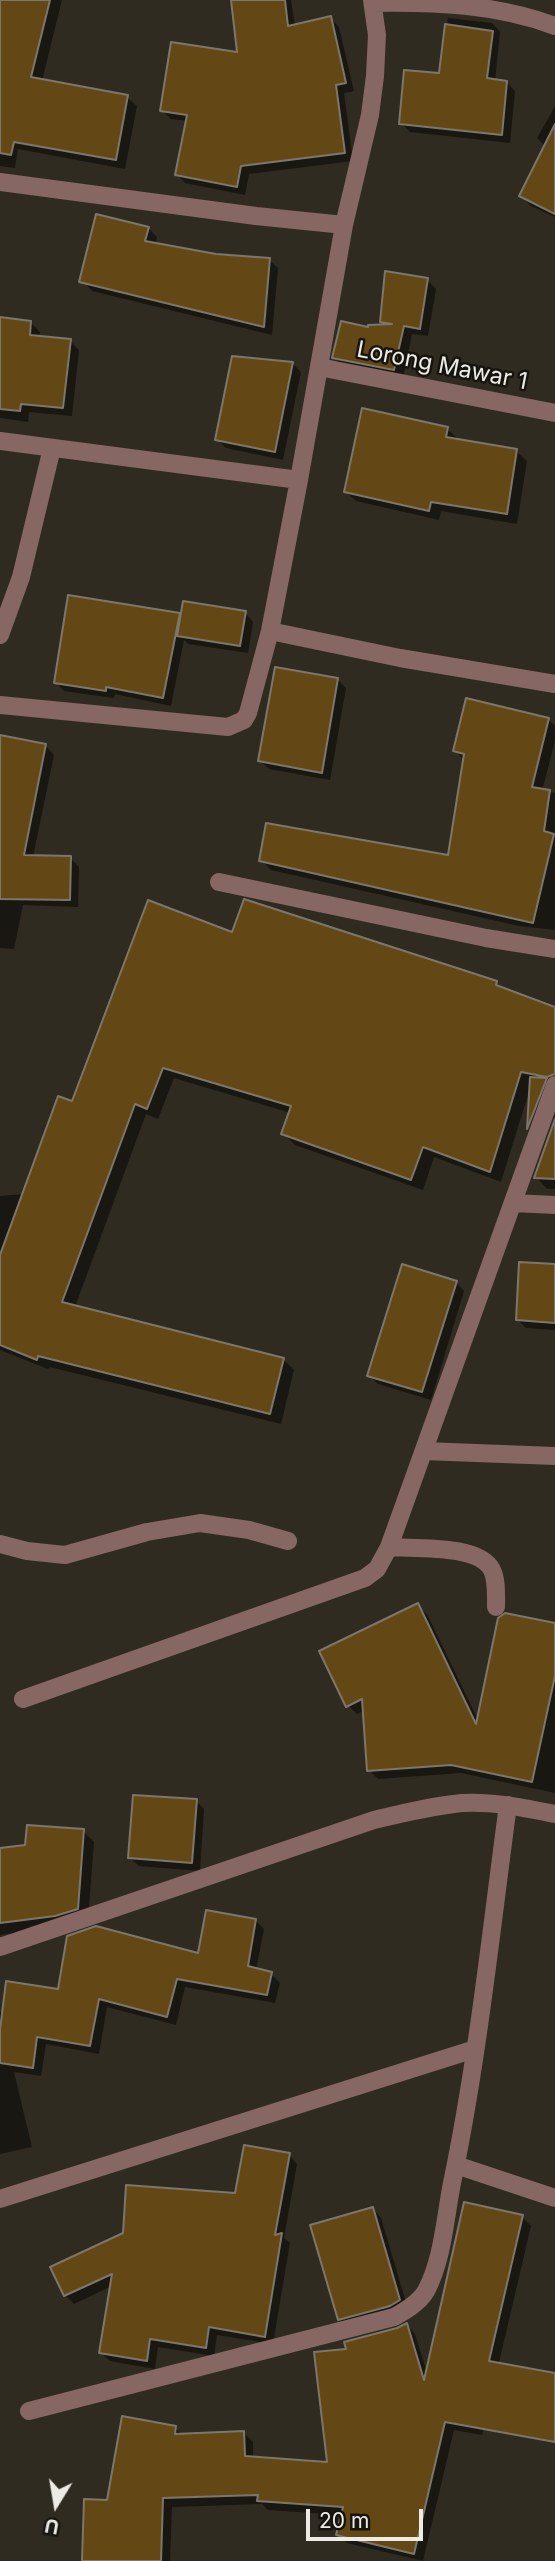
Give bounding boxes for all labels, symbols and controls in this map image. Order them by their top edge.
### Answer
street label: Lorong Mawar 1 [354,336,530,396]
north arrow [21,2470,91,2540]
scale bar [310,2494,427,2538]
text: 20 m [319,2508,369,2533]
text: U [43,2513,61,2539]

